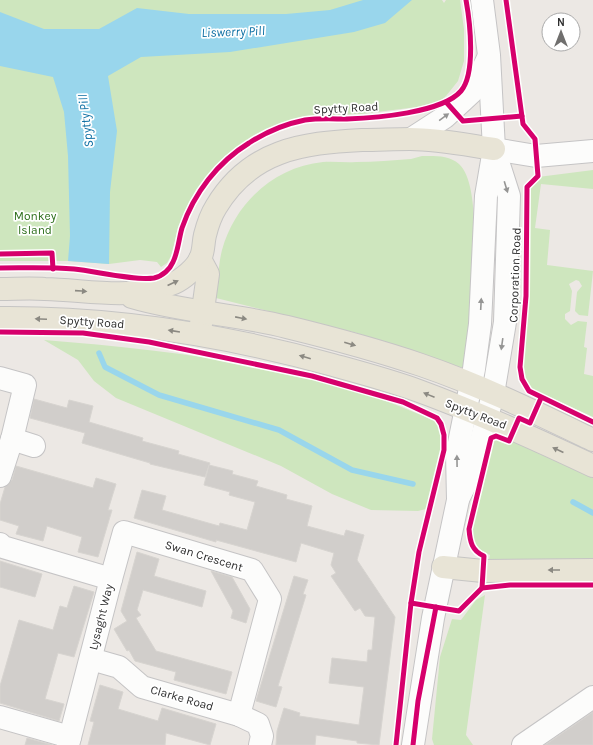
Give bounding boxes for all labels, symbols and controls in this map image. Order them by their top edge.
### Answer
north arrow [541,12,581,52]
text: N [557,16,565,29]
water label: Liswerry Pill [201,23,265,40]
water label: Spytty Pill [75,93,96,148]
street label: Spytty Road [313,99,379,117]
one-way arrow [439,113,449,121]
one-way arrow [503,181,509,193]
park label: Monkey Island [14,209,57,237]
street label: Corporation Road [506,227,524,323]
one-way arrow [168,279,180,285]
one-way arrow [75,288,87,295]
one-way arrow [477,298,484,310]
street label: Spytty Road [59,313,125,331]
one-way arrow [235,315,247,321]
one-way arrow [34,316,47,322]
one-way arrow [168,328,181,334]
one-way arrow [499,338,505,350]
one-way arrow [344,341,356,347]
one-way arrow [299,354,311,360]
one-way arrow [423,392,435,398]
street label: Spytty Road [443,396,509,432]
one-way arrow [552,447,563,453]
one-way arrow [454,454,460,467]
street label: Swan Crescent [163,537,245,575]
one-way arrow [547,567,560,573]
street label: Lysaght Way [86,582,116,652]
street label: Clarke Road [149,682,215,714]

